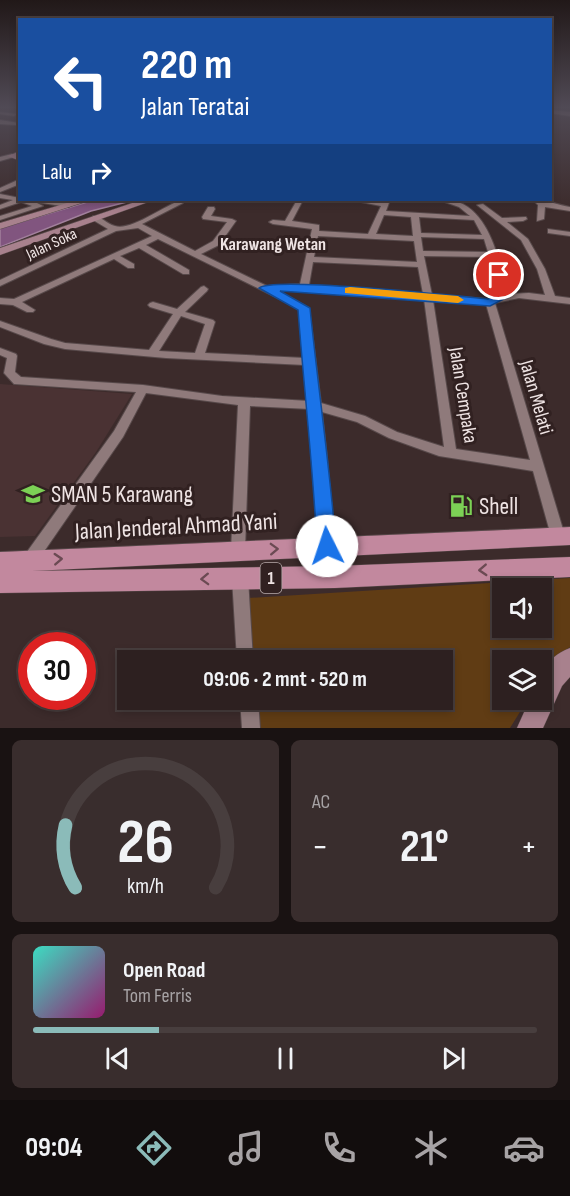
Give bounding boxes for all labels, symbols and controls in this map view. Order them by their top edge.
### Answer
text: 220 m [141,40,232,91]
icon: left [42,42,120,120]
text: Jalan Teratai [141,91,249,123]
icon: right [84,156,117,189]
text: Lalu [42,159,72,186]
street label: Jalan Soka [22,224,80,265]
district label: Karawang Wetan [220,234,326,255]
pin [473,249,524,300]
icon: arrive [482,258,515,291]
street label: Jalan Cempaka [443,345,482,445]
street label: Jalan Melati [514,356,558,437]
place label: SMAN 5 Karawang [51,480,193,509]
school or university icon: SMAN 5 Karawang [20,481,46,507]
place label: Shell [479,492,518,521]
fuel station icon: Shell [448,493,474,519]
street label: Jalan Jenderal Ahmad Yani [73,507,278,546]
position arrow [295,514,359,578]
one-way arrow [270,542,279,555]
one-way arrow [54,552,63,565]
road number: 1 [260,563,282,593]
one-way arrow [479,564,488,576]
one-way arrow [200,573,209,585]
map controls [492,578,552,710]
button: sound [492,578,552,638]
speed limit sign: 30 [18,632,96,710]
button: layers [492,650,552,710]
text: 09:06 · 2 mnt · 520 m [203,666,367,693]
text: AC [312,790,330,814]
text: 26 [117,806,174,881]
text: 21° [400,820,449,875]
text: − [312,827,328,867]
text: + [521,827,537,867]
text: km/h [127,874,164,899]
text: Open Road [123,957,205,984]
text: Tom Ferris [123,984,192,1008]
icon: previous [101,1042,134,1075]
icon: pause [269,1042,302,1075]
icon: next [437,1042,470,1075]
icon: directions [133,1127,175,1169]
icon: music [225,1127,267,1169]
icon: phone [318,1127,360,1169]
icon: climate [410,1127,452,1169]
icon: car [503,1127,545,1169]
text: 09:04 [25,1132,82,1164]

